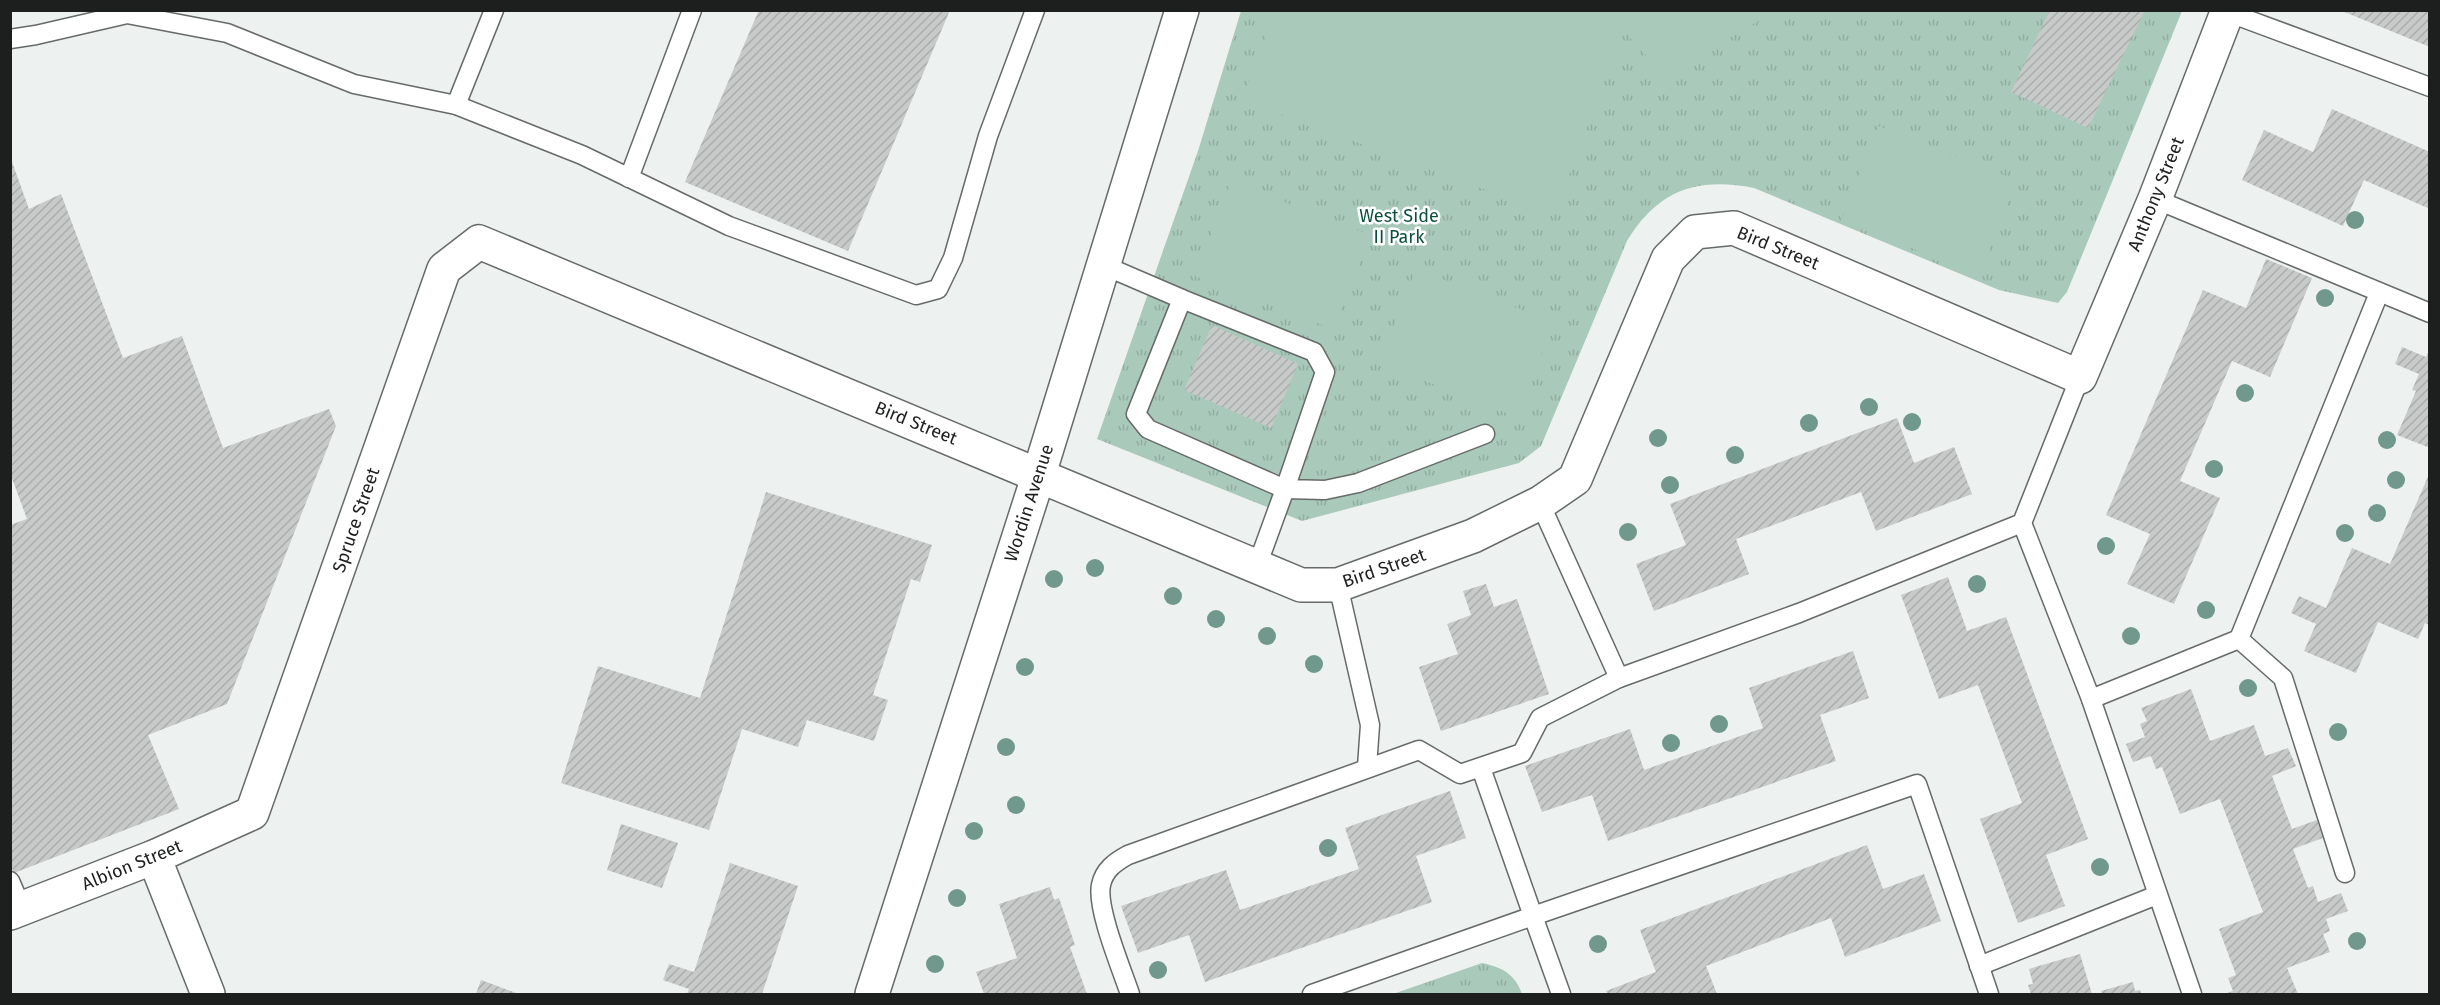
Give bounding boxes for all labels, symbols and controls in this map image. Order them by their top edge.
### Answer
street label: Anthony Street [2123,133,2189,254]
park label: West Side II Park [1359,205,1439,248]
street label: Bird Street [1734,222,1823,275]
street label: Bird Street [872,397,961,450]
street label: Wordin Avenue [1000,441,1058,565]
street label: Spruce Street [328,464,384,575]
street label: Bird Street [1339,543,1429,593]
street label: Albion Street [79,835,186,895]

